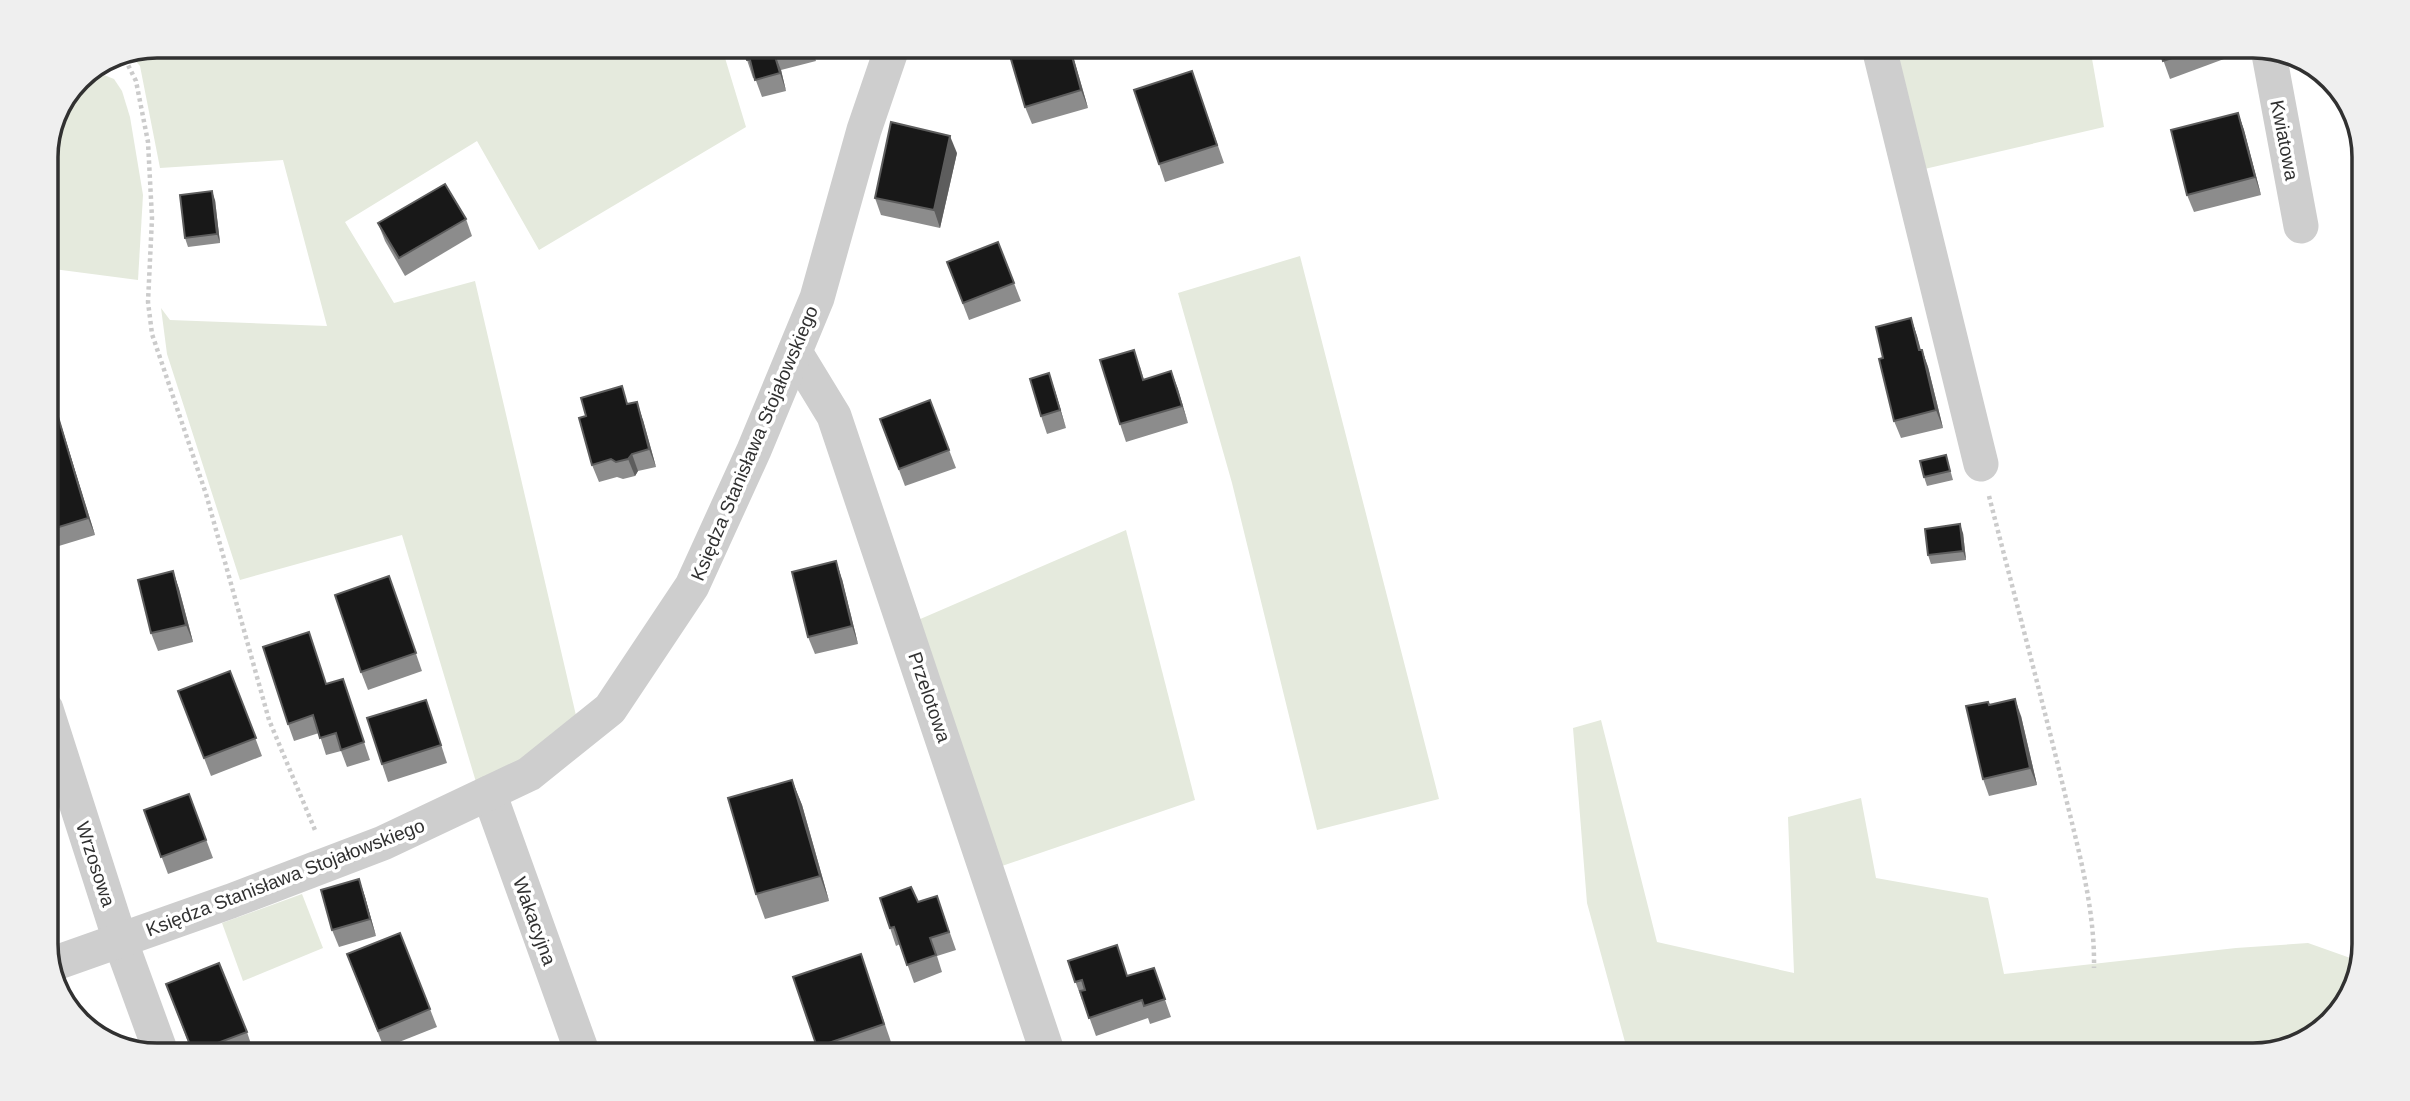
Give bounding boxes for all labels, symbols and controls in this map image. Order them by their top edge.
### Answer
street label: Kwiatowa [2266,98,2303,182]
street label: Księdza Stanisława Stojałowskiego [687,302,822,584]
street label: Przelotowa [904,649,955,745]
street label: Księdza Stanisława Stojałowskiego [143,814,427,940]
street label: Wrzosowa [72,819,119,910]
street label: Wakacyjna [509,874,560,968]

